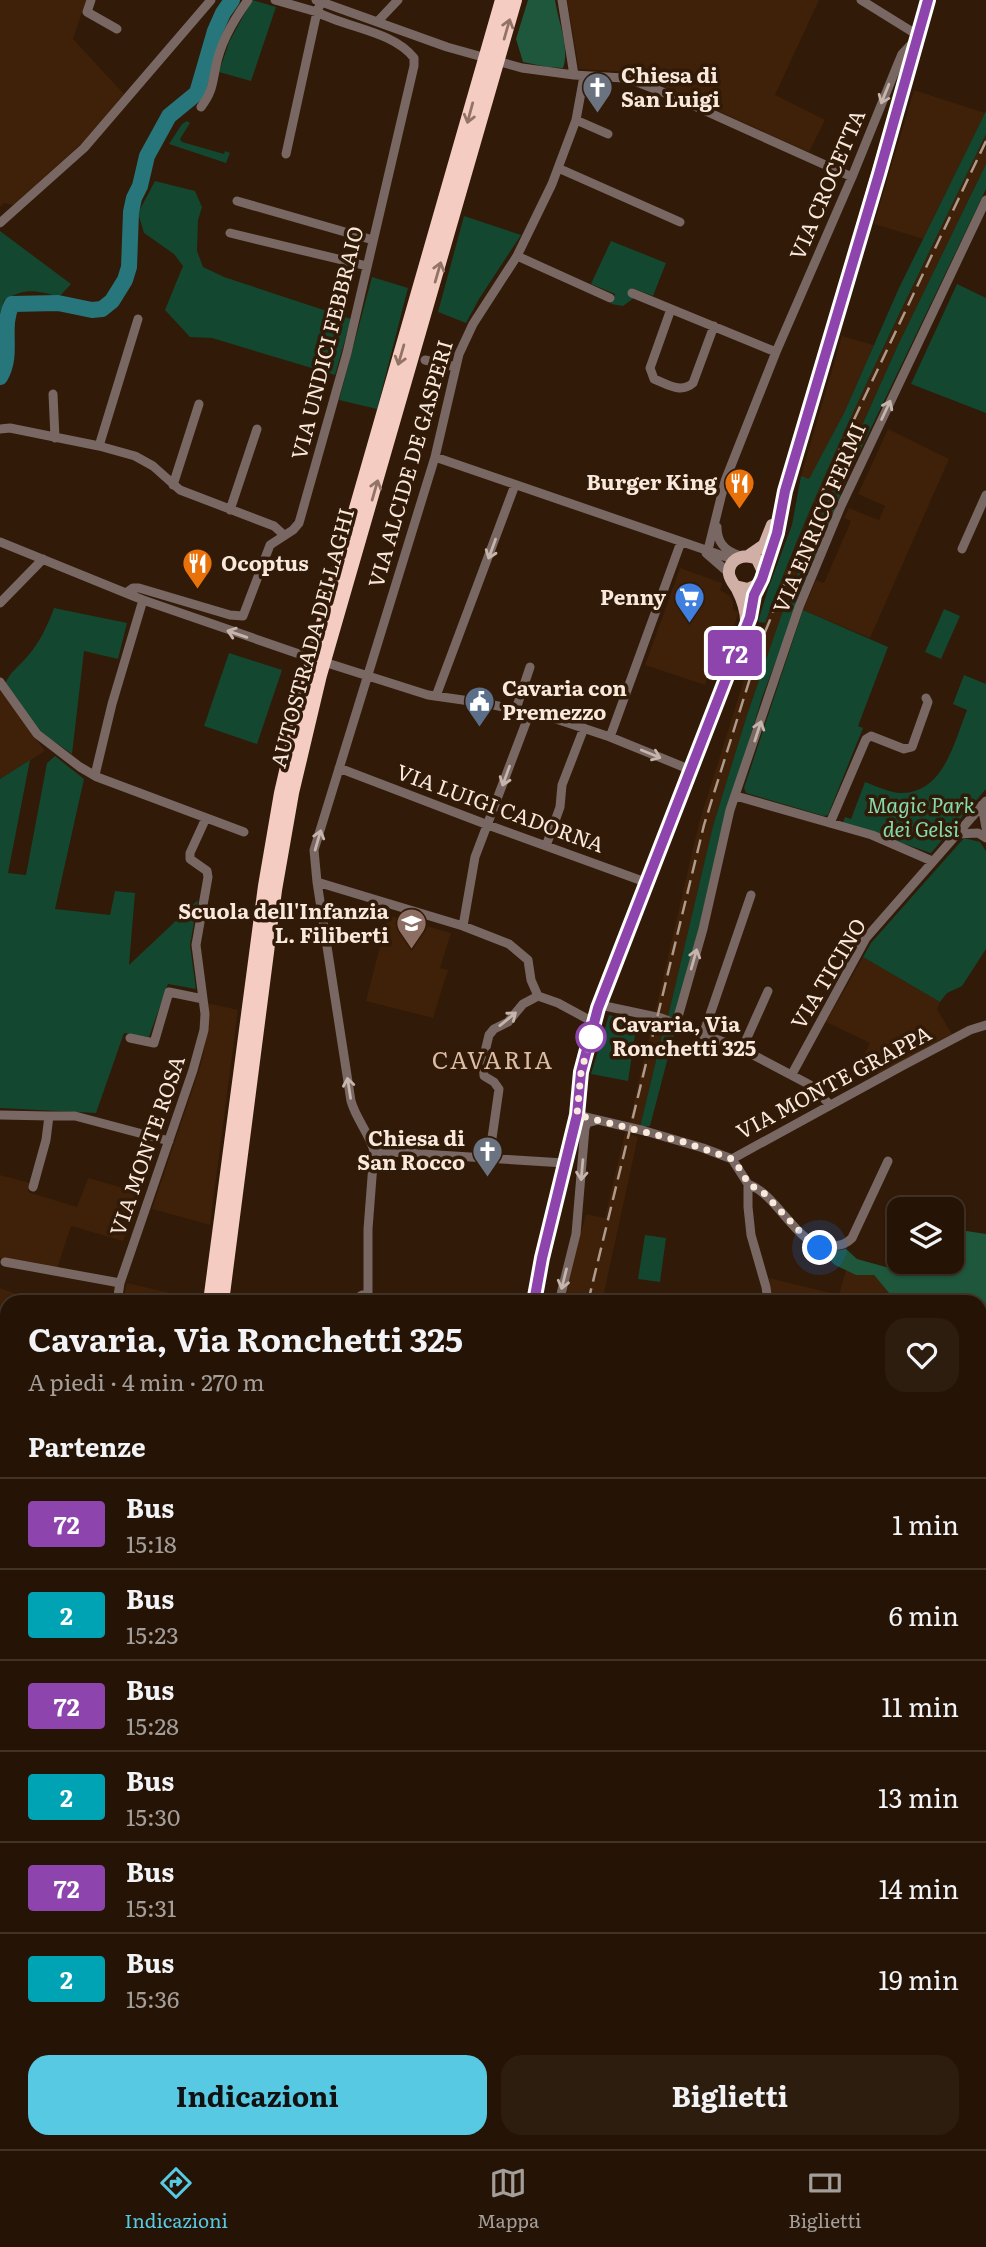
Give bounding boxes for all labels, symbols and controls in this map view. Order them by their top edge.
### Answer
one-way arrow [502,19,515,41]
place label: Chiesa di San Luigi [621,58,720,113]
church icon: Chiesa di San Luigi [581,71,615,115]
one-way arrow [878,83,891,104]
one-way arrow [463,101,476,124]
street label: VIA CROCETTA [780,104,872,264]
street label: VIA UNDICI FEBBRAIO [282,222,370,462]
one-way arrow [433,261,446,283]
street label: VIA ALCIDE DE GASPERI [358,336,459,591]
one-way arrow [393,344,406,366]
one-way arrow [880,400,893,421]
street label: VIA ENRICO FERMI [764,417,872,617]
place label: Burger King [586,465,717,496]
restaurant icon: Burger King [723,466,757,510]
one-way arrow [369,480,382,502]
street label: AUTOSTRADA DEI LAGHI [261,504,360,771]
one-way arrow [484,537,497,559]
place label: Ocoptus [221,546,309,577]
restaurant icon: Ocoptus [181,547,215,591]
place label: Penny [600,580,666,611]
supermarket icon: Penny [672,581,706,625]
one-way arrow [226,627,248,640]
line badge: 72 [704,630,766,676]
text: 72 [722,635,748,670]
place label: Cavaria con Premezzo [502,671,627,726]
public building icon: Cavaria con Premezzo [462,684,496,728]
one-way arrow [753,720,765,742]
one-way arrow [639,748,661,761]
street label: VIA LUIGI CADORNA [393,755,610,859]
one-way arrow [499,765,512,787]
park label: Magic Park dei Gelsi [867,788,975,843]
one-way arrow [312,829,325,851]
place label: Scuola dell'Infanzia L. Filiberti [178,894,390,949]
school or university icon: Scuola dell'Infanzia L. Filiberti [395,907,429,951]
street label: VIA TICINO [782,911,872,1034]
one-way arrow [688,948,701,970]
place label: Cavaria, Via Ronchetti 325 [612,1007,756,1062]
one-way arrow [499,1012,517,1028]
street label: VIA MONTE GRAPPA [730,1016,936,1145]
marker: Cavaria, Via Ronchetti 325 [576,1022,606,1052]
district label: CAVARIA [432,1041,554,1076]
street label: VIA MONTE ROSA [100,1050,191,1240]
one-way arrow [343,1077,356,1100]
place label: Chiesa di San Rocco [357,1121,465,1176]
church icon: Chiesa di San Rocco [471,1134,505,1178]
one-way arrow [575,1158,588,1181]
map controls [887,1197,964,1274]
button: layers [887,1197,964,1274]
your location [802,1230,837,1265]
one-way arrow [557,1267,570,1290]
text: Cavaria, Via Ronchetti 325 [28,1313,463,1362]
button: heart [885,1318,959,1392]
text: A piedi · 4 min · 270 m [28,1364,265,1398]
text: Partenze [28,1426,146,1465]
text: Bus [126,1487,174,1526]
text: 1 min [892,1504,959,1543]
text: 72 [53,1506,80,1541]
text: 15:18 [126,1526,177,1560]
text: Bus [126,1578,174,1617]
text: 6 min [889,1595,959,1634]
text: 2 [60,1597,73,1632]
text: 15:23 [126,1617,179,1651]
text: Bus [126,1669,174,1708]
text: 11 min [882,1686,959,1725]
text: 72 [53,1688,80,1723]
text: 15:28 [126,1708,179,1742]
text: Bus [126,1760,174,1799]
text: 13 min [878,1777,959,1816]
text: 2 [60,1779,73,1814]
text: 15:30 [126,1799,180,1833]
text: Bus [126,1851,174,1890]
text: 14 min [879,1868,959,1907]
text: 72 [53,1870,80,1905]
text: 15:31 [126,1890,176,1924]
text: Bus [126,1942,174,1981]
text: 19 min [879,1959,959,1998]
text: 2 [60,1961,73,1996]
text: 15:36 [126,1981,179,2015]
button: Indicazioni [28,2055,487,2135]
button: Biglietti [501,2055,959,2135]
tab: Indicazioni [125,2164,228,2234]
tab: Mappa [477,2164,539,2234]
tab: Biglietti [788,2164,861,2234]

